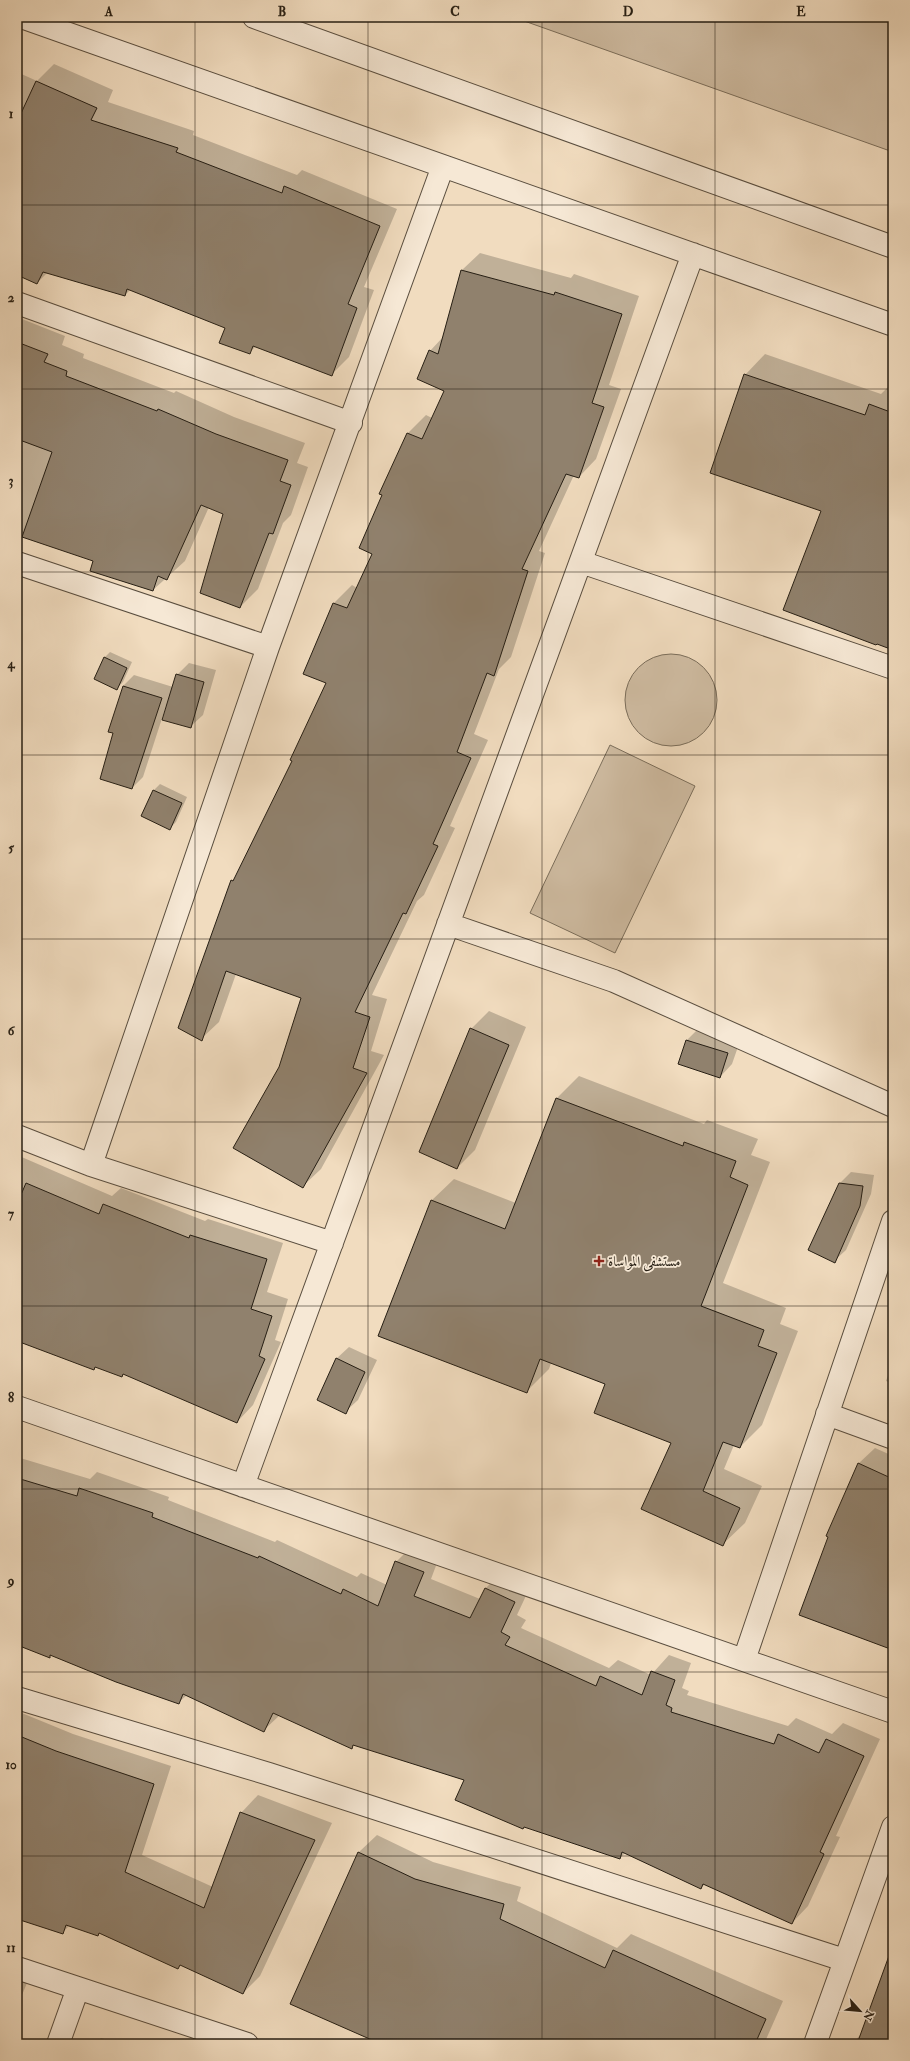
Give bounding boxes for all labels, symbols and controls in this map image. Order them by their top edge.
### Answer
text: A [104,4,114,20]
text: B [278,4,286,20]
text: C [450,4,460,20]
text: D [623,4,634,20]
text: E [796,4,806,20]
text: 1 [9,106,14,122]
text: 2 [8,290,15,306]
text: 3 [9,473,14,489]
text: 4 [6,656,15,672]
text: 5 [8,840,14,856]
text: 6 [8,1023,16,1039]
text: 7 [8,1206,15,1222]
place label: مستشفى المواساة [608,1253,681,1272]
marker: مستشفى المواساة [593,1255,605,1267]
text: 8 [8,1390,14,1406]
text: 9 [6,1573,15,1589]
text: 10 [5,1757,17,1773]
text: 11 [6,1940,16,1956]
north arrow [840,1991,880,2031]
text: N [860,2007,877,2024]

